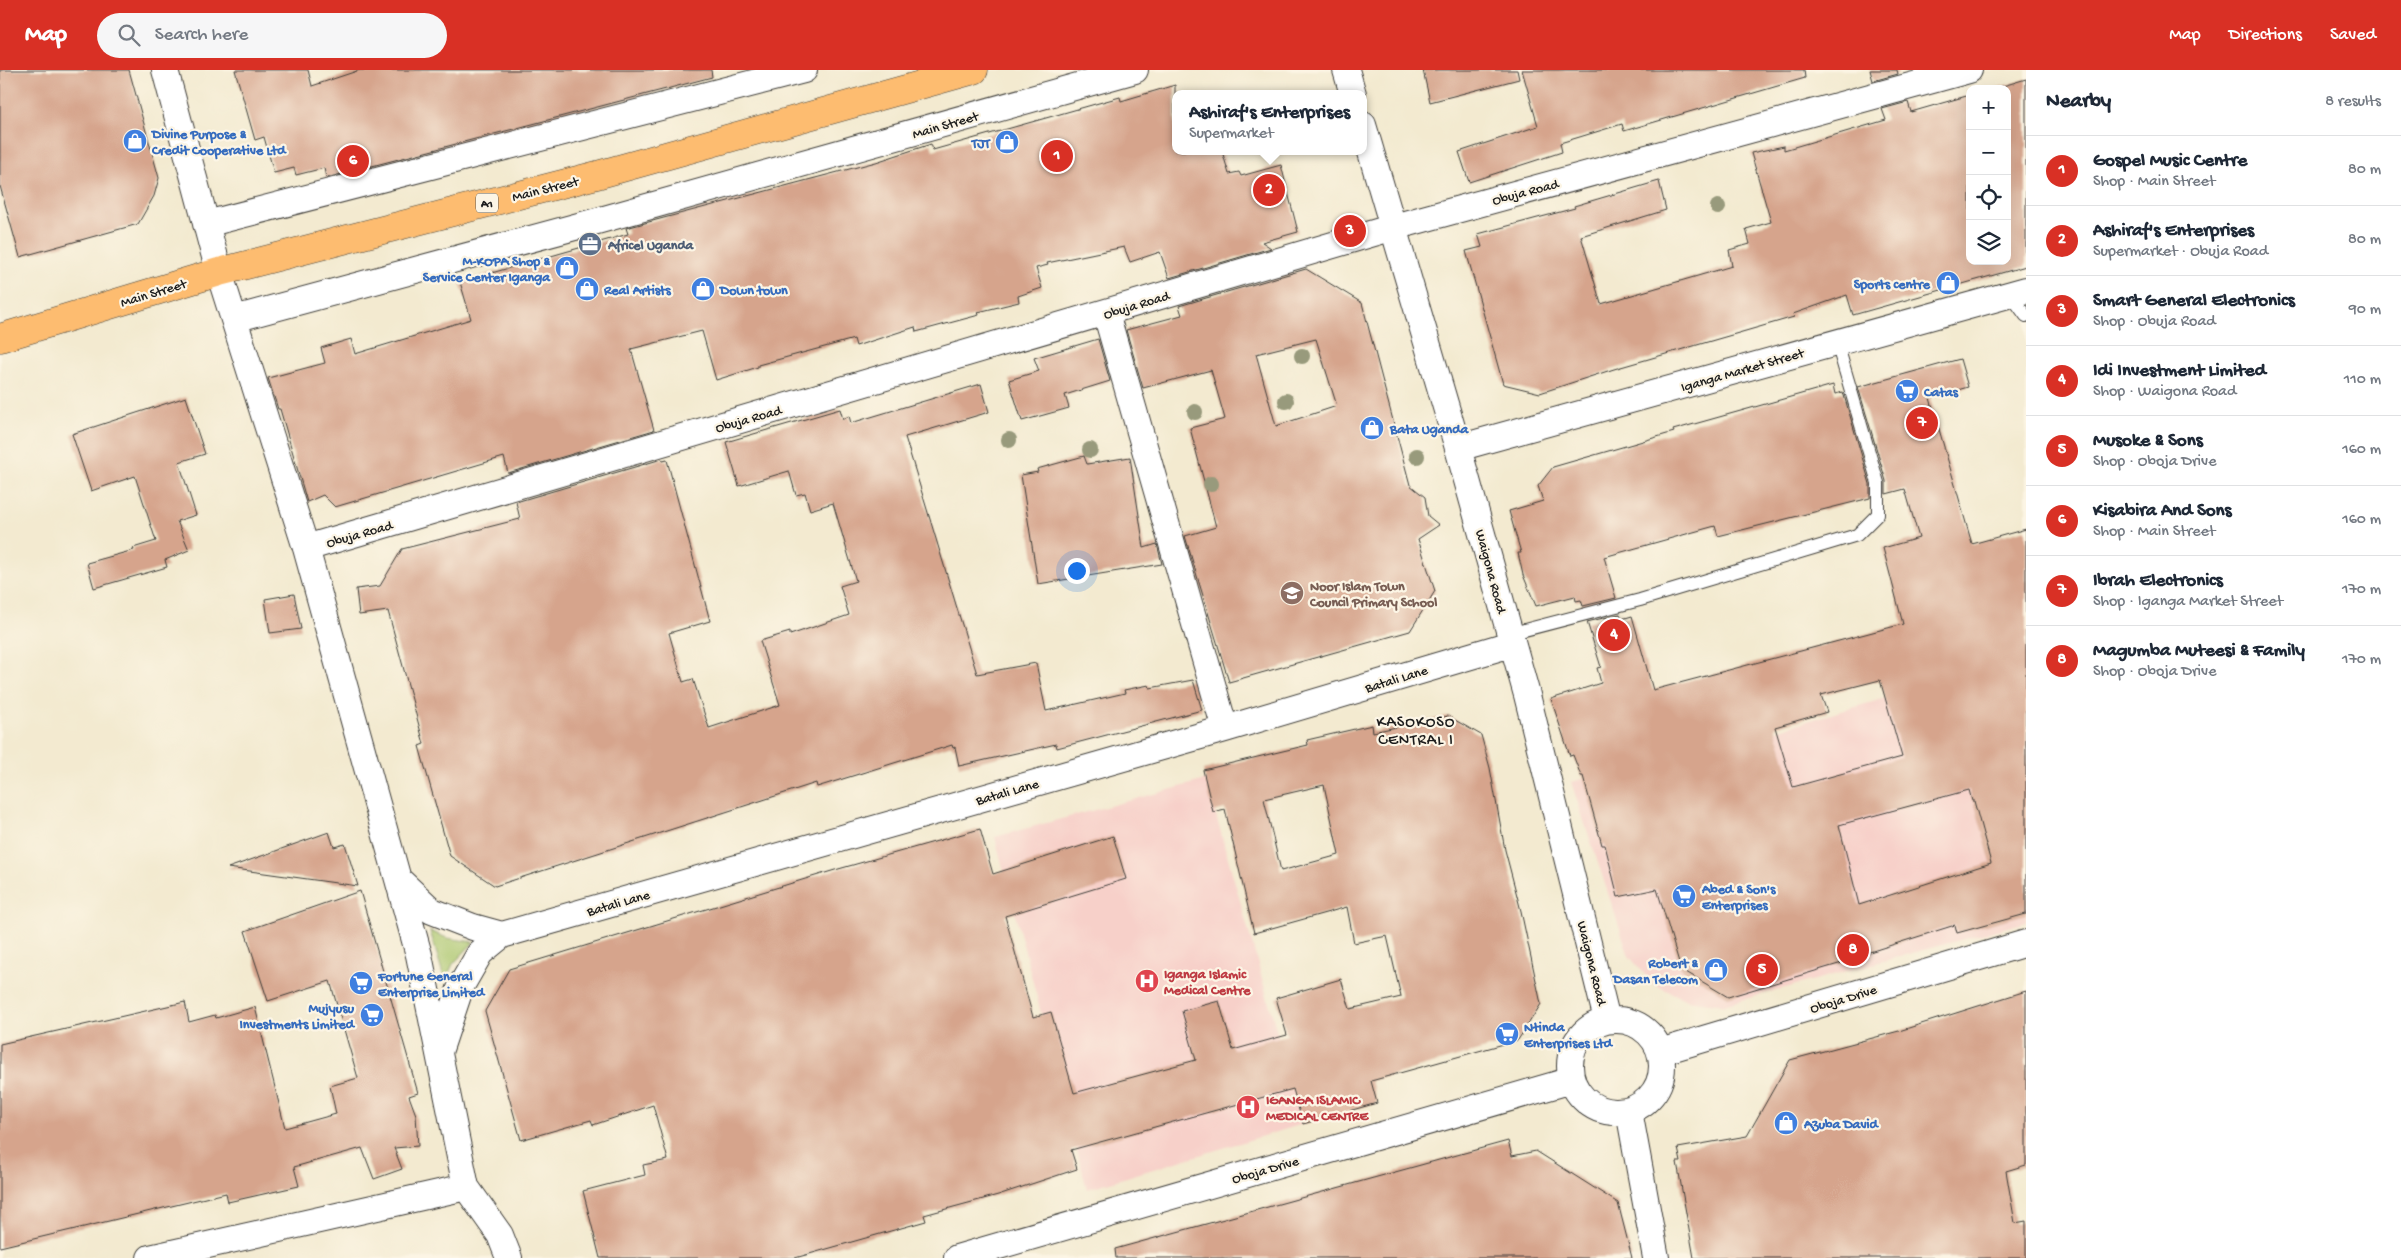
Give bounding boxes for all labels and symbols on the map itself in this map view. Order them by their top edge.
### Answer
street label: Main Street [911,109,982,144]
place label: Divine Purpose & Credit Cooperative Ltd [150,127,287,160]
shop icon: Divine Purpose & Credit Cooperative Ltd [122,128,148,154]
shop icon: TJT [994,129,1020,155]
place label: TJT [971,136,992,153]
pin: 1 [1041,137,1073,175]
pin: 6 [337,142,369,180]
pin: 2 [1253,171,1285,209]
street label: Main Street [511,174,582,207]
street label: Obuja Road [1491,176,1562,210]
road number: A1 [476,194,498,212]
pin: 3 [1334,212,1366,250]
office icon: Africel Uganda [577,231,603,257]
place label: Africel Uganda [607,238,695,255]
place label: M-KOPA Shop & Service Center Iganga [423,254,551,287]
shop icon: M-KOPA Shop & Service Center Iganga [554,255,580,281]
shop icon: Sports centre [1935,270,1961,296]
street label: Main Street [119,276,190,312]
shop icon: Real Artists [574,276,600,302]
shop icon: Down town [690,276,716,302]
place label: Sports centre [1854,277,1931,294]
place label: Real Artists [603,283,672,300]
place label: Down town [718,283,788,300]
street label: Obuja Road [1102,288,1174,324]
street label: Iganga Market Street [1679,345,1807,397]
supermarket icon: Catas [1894,378,1920,404]
place label: Catas [1923,385,1959,402]
street label: Obuja Road [714,402,785,438]
pin: 7 [1906,404,1938,442]
shop icon: Bata Uganda [1359,415,1385,441]
place label: Bata Uganda [1389,422,1469,439]
street label: Obuja Road [325,517,396,553]
street label: Waigona Road [1470,528,1509,617]
your location [1064,558,1090,584]
place label: Noor Islam Town Council Primary School [1309,579,1437,612]
school or university icon: Noor Islam Town Council Primary School [1279,580,1305,606]
pin: 4 [1598,616,1630,654]
street label: Batali Lane [1362,663,1431,698]
district label: KASOKOSO CENTRAL I [1377,714,1455,751]
street label: Batali Lane [973,776,1042,811]
place label: Abed & Son's Enterprises [1701,882,1776,915]
supermarket icon: Abed & Son's Enterprises [1671,883,1697,909]
street label: Batali Lane [584,887,653,922]
street label: Waigona Road [1572,920,1610,1009]
pin: 8 [1837,931,1869,969]
pin: 5 [1746,951,1778,989]
place label: Robert & Dasan Telecom [1611,956,1699,989]
shop icon: Robert & Dasan Telecom [1703,957,1729,983]
place label: Iganga Islamic Medical Centre [1164,967,1251,1000]
hospital icon: Iganga Islamic Medical Centre [1134,968,1160,994]
place label: Fortune General Enterprise Limited [377,969,486,1002]
supermarket icon: Fortune General Enterprise Limited [348,970,374,996]
street label: Oboja Drive [1808,982,1880,1019]
place label: Mujyusu Investments Limited [239,1001,356,1034]
supermarket icon: Mujyusu Investments Limited [359,1002,385,1028]
place label: Ntinda Enterprises Ltd [1524,1020,1614,1053]
supermarket icon: Ntinda Enterprises Ltd [1494,1021,1520,1047]
place label: IGANGA ISLAMIC MEDICAL CENTRE [1266,1093,1369,1126]
hospital icon: IGANGA ISLAMIC MEDICAL CENTRE [1235,1094,1261,1120]
shop icon: Azuba David [1773,1110,1799,1136]
place label: Azuba David [1803,1117,1880,1134]
street label: Oboja Drive [1230,1154,1302,1189]

